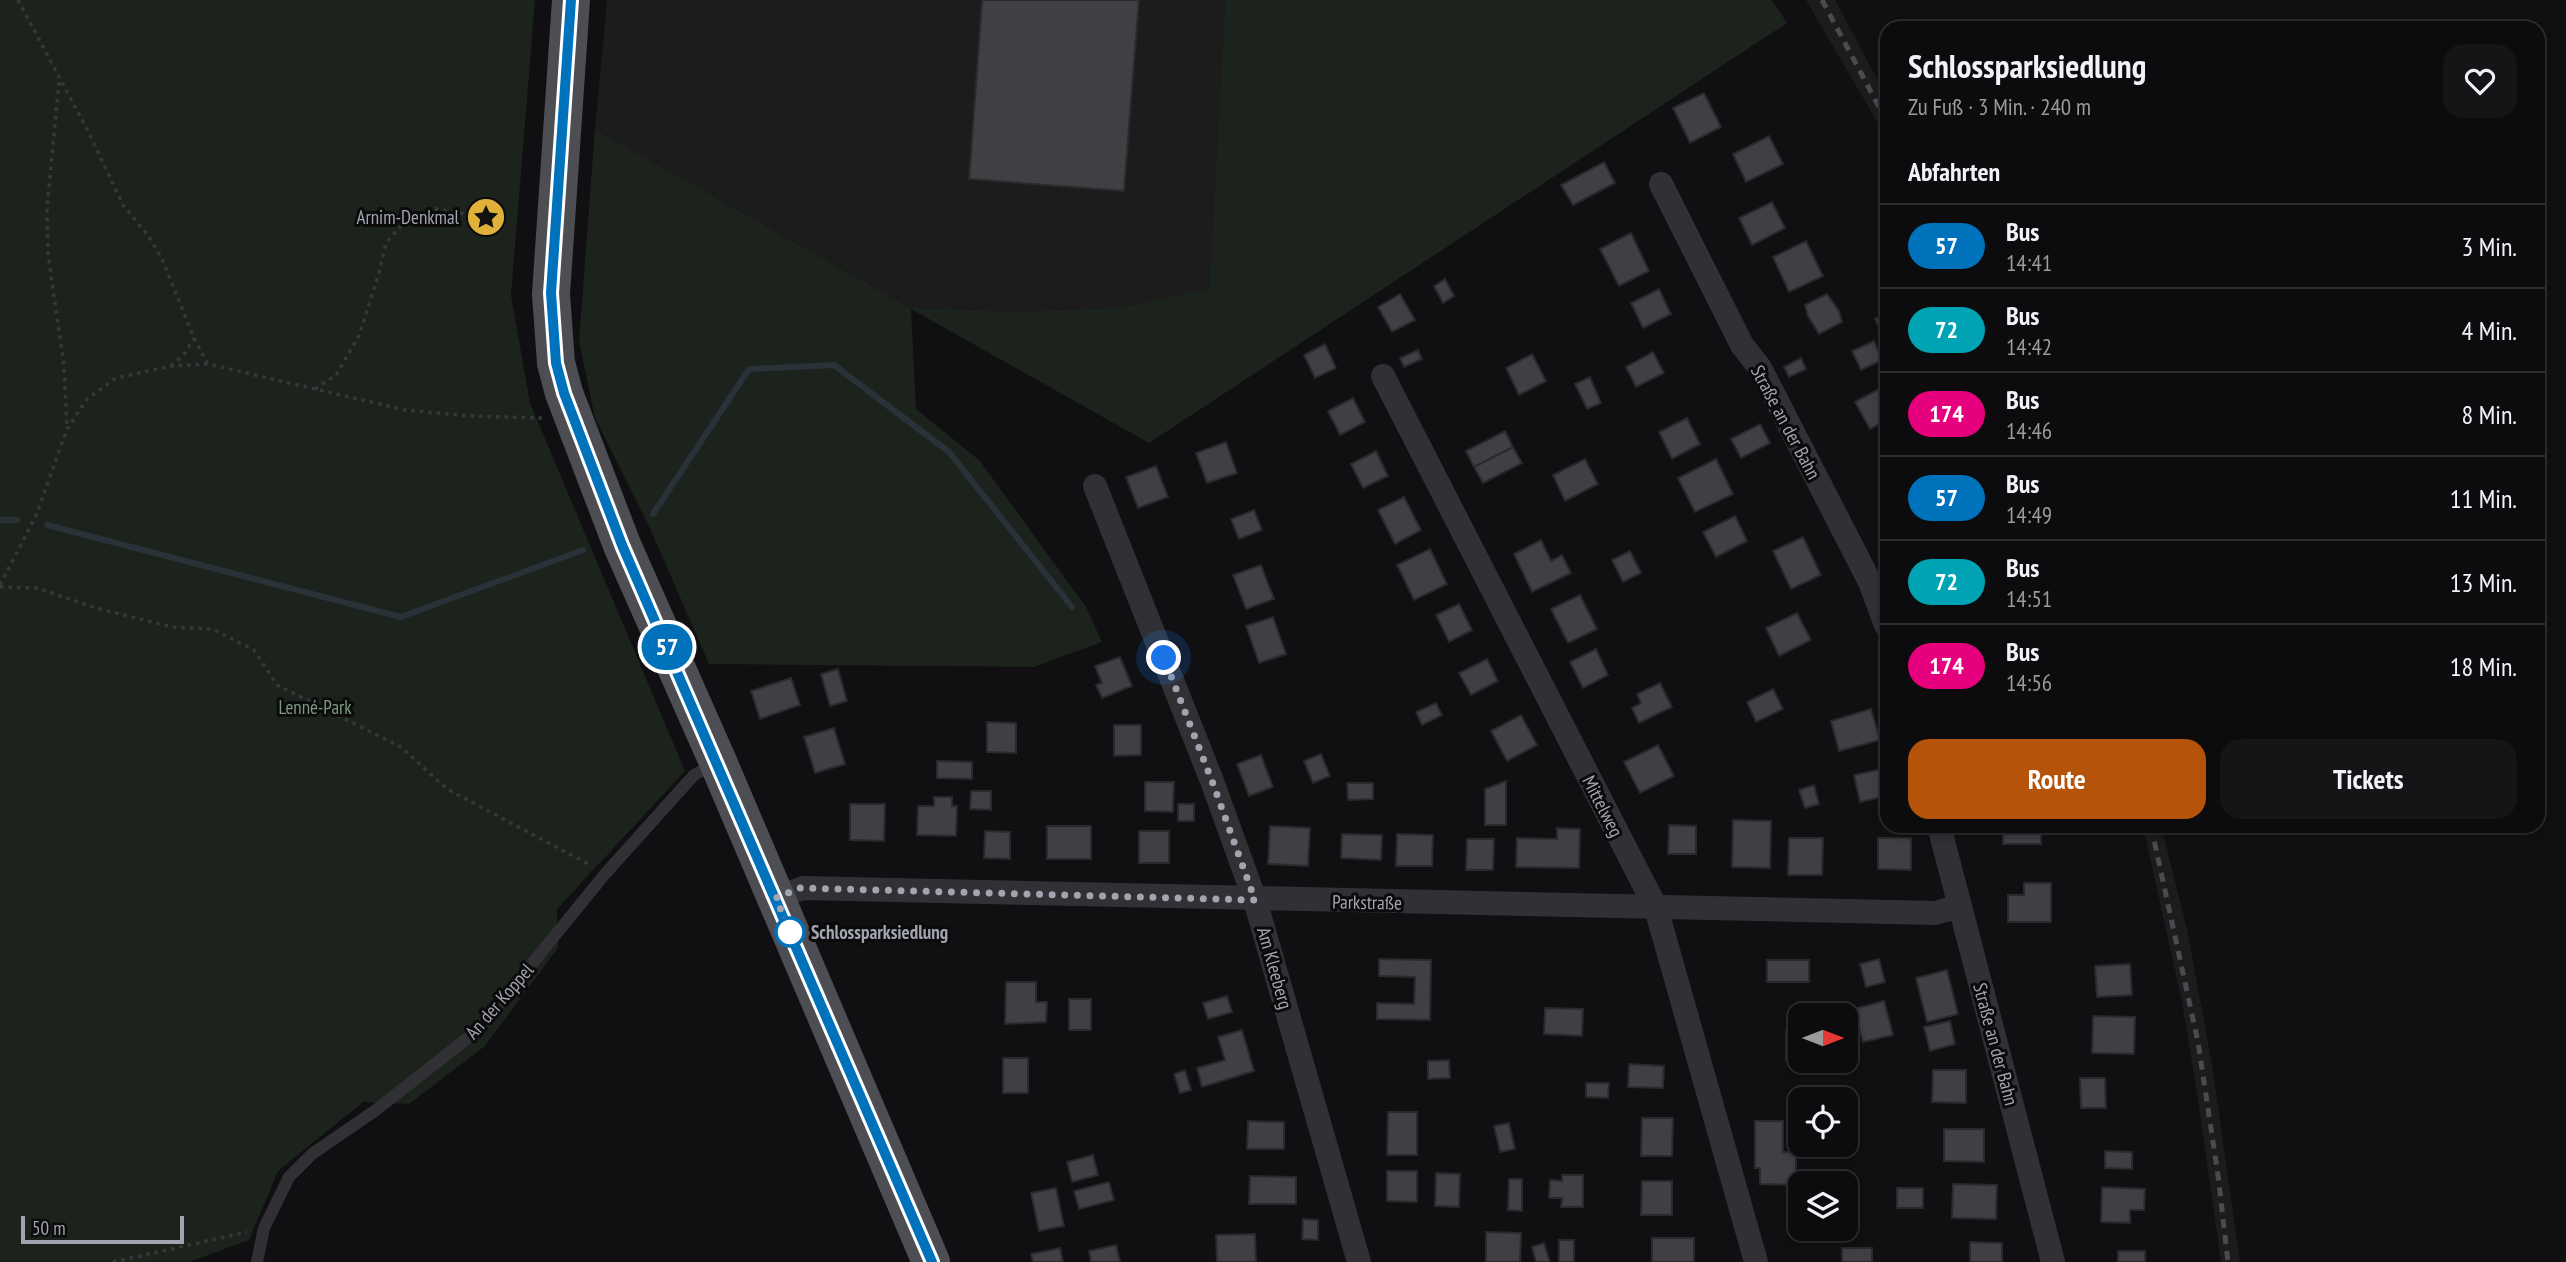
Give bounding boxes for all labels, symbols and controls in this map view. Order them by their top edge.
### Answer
text: Schlossparksiedlung [1908,44,2146,87]
button: heart [2443,44,2517,118]
text: Zu Fuß · 3 Min. · 240 m [1908,92,2091,121]
text: Abfahrten [1908,155,2000,188]
place icon: Arnim-Denkmal [465,196,507,238]
place label: Arnim-Denkmal [357,205,460,229]
text: Bus [2006,215,2039,248]
text: 57 [1935,230,1958,261]
text: 3 Min. [2462,230,2517,263]
text: 14:41 [2006,248,2052,277]
text: Bus [2006,299,2039,332]
text: 72 [1935,314,1958,345]
text: 4 Min. [2462,314,2517,347]
text: 14:42 [2006,332,2052,361]
street label: Straße an der Bahn [1746,361,1826,483]
text: Bus [2006,383,2039,416]
text: 174 [1929,398,1964,429]
text: 8 Min. [2462,398,2517,431]
text: 14:46 [2006,416,2052,445]
text: Bus [2006,467,2039,500]
text: 57 [1935,482,1958,513]
text: 11 Min. [2450,482,2517,515]
text: 14:49 [2006,500,2052,529]
text: Bus [2006,551,2039,584]
text: 72 [1935,566,1958,597]
text: 13 Min. [2450,566,2517,599]
text: 14:51 [2006,584,2052,613]
line badge: 57 [636,624,698,670]
text: 57 [656,631,678,662]
text: Bus [2006,635,2039,668]
your location [1146,640,1181,675]
text: 174 [1929,650,1964,681]
text: 18 Min. [2450,650,2517,683]
text: 14:56 [2006,668,2052,697]
park label: Lenné-Park [278,695,352,719]
button: Route [1908,739,2206,819]
button: Tickets [2220,739,2517,819]
street label: Mittelweg [1577,771,1629,841]
street label: Parkstraße [1332,889,1402,915]
marker: Schlossparksiedlung [775,917,805,947]
place label: Schlossparksiedlung [811,920,948,944]
street label: Am Kleeberg [1252,924,1298,1012]
street label: An der Koppel [460,958,539,1044]
street label: Straße an der Bahn [1968,980,2024,1108]
north arrow [1788,1003,1858,1073]
map controls [1788,1003,1858,1241]
button: locate [1788,1087,1858,1157]
button: layers [1788,1171,1858,1241]
scale bar [21,1213,184,1245]
text: 50 m [32,1216,66,1240]

